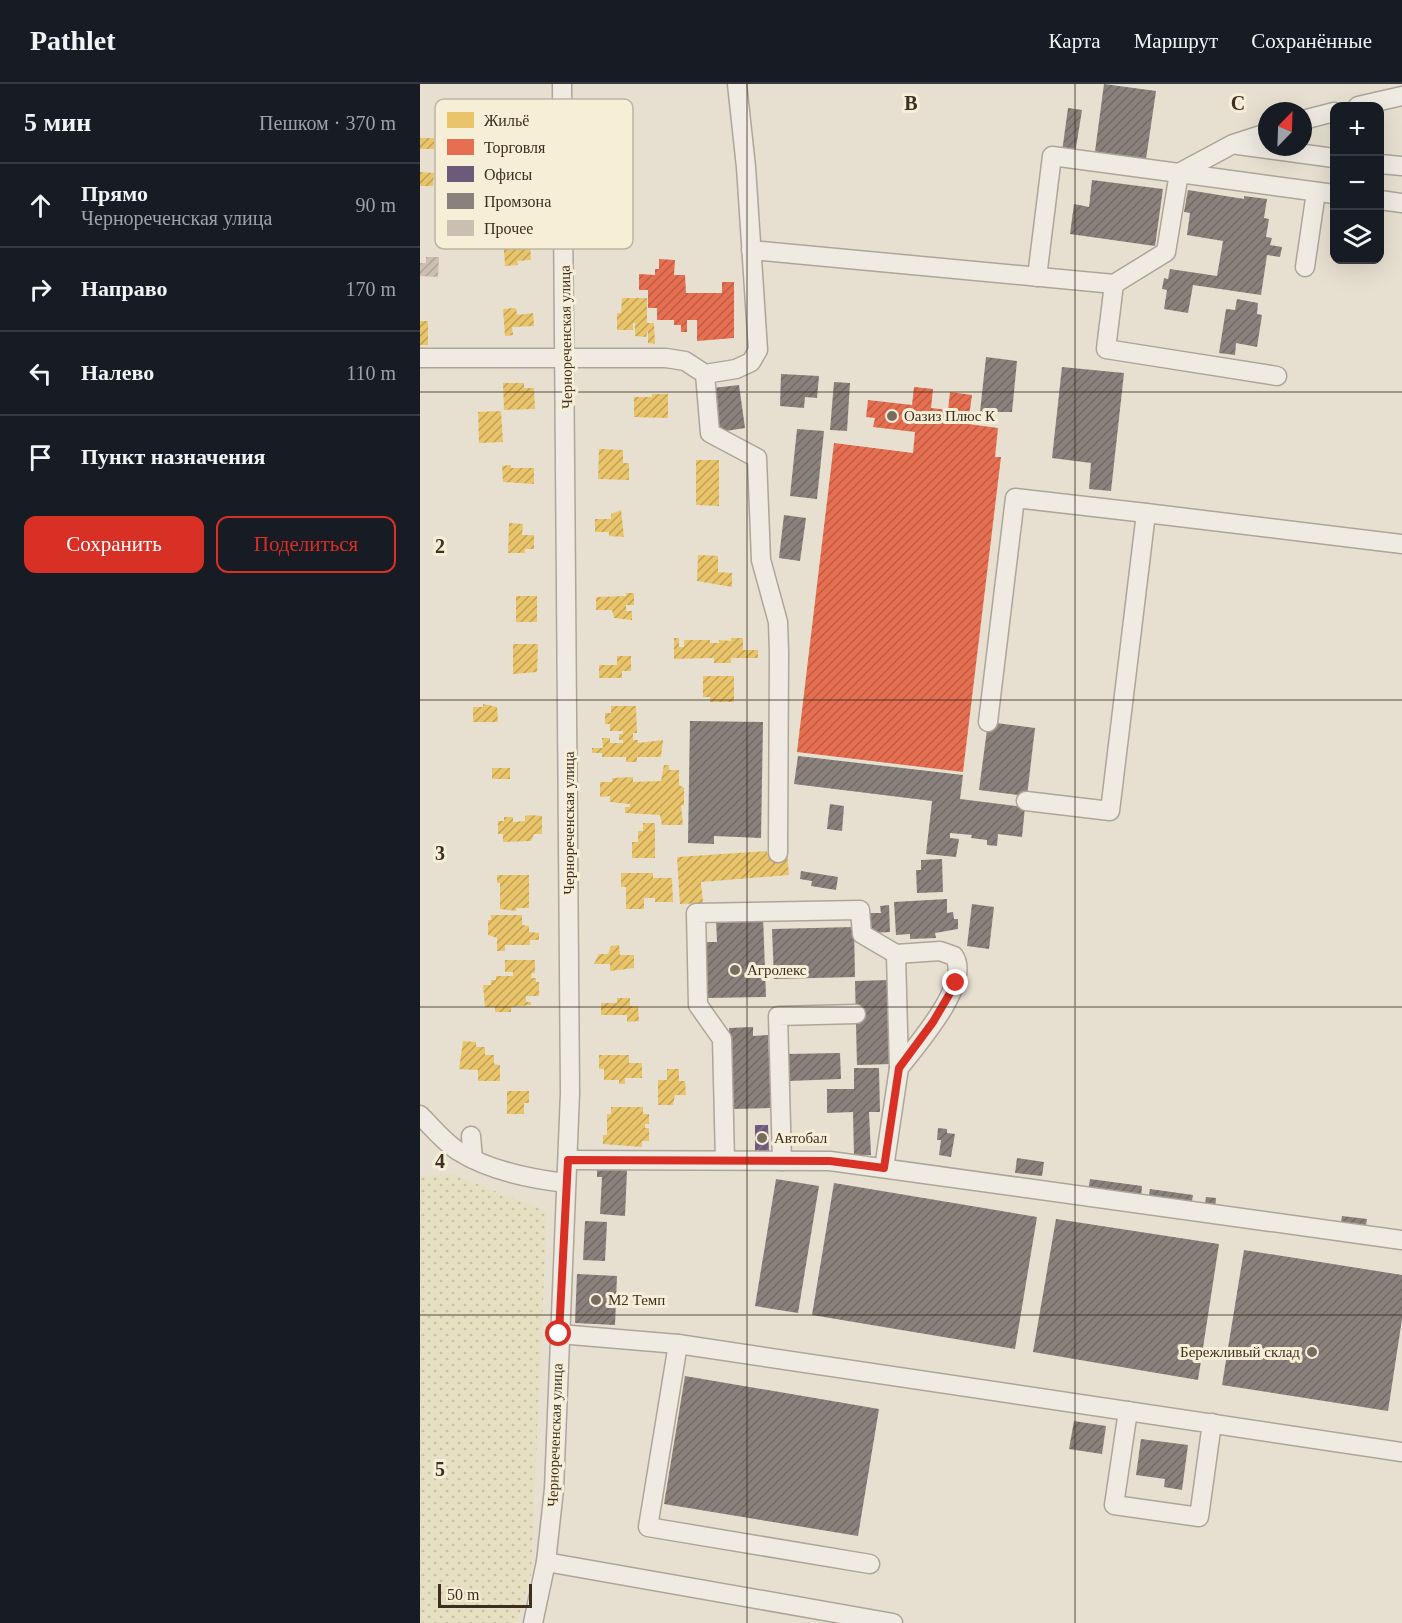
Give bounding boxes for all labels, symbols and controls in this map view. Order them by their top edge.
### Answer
text: Pathlet [30,25,116,56]
text: Карта [1049,29,1101,53]
text: Маршрут [1134,29,1218,53]
text: Сохранённые [1251,29,1372,53]
text: B [904,92,918,114]
text: C [1231,92,1245,114]
legend [435,99,633,249]
north arrow [1258,102,1312,156]
map controls [1330,102,1384,264]
button: + [1330,102,1384,156]
text: 5 мин [24,108,91,137]
text: Пешком · 370 m [259,112,396,134]
text: Жильё [484,112,529,129]
text: Торговля [484,139,546,157]
button: − [1330,156,1384,210]
text: Офисы [484,166,533,184]
text: Прямо [81,181,148,206]
icon: ahead [24,189,57,222]
text: Промзона [484,193,551,211]
text: 90 m [355,194,396,216]
text: Чернореченская улица [81,207,272,229]
button: layers [1330,210,1384,264]
text: Прочее [484,220,533,238]
street label: Чернореченская улица [557,265,575,409]
icon: right [24,273,57,306]
text: Направо [81,276,167,301]
text: 170 m [345,278,396,300]
icon: left [24,357,57,390]
text: Налево [81,360,154,385]
text: 110 m [346,362,396,384]
place label: Оазиз Плюс К [904,408,996,424]
marker: Оазиз Плюс К [885,409,899,423]
icon: arrive [24,441,57,474]
text: Пункт назначения [81,444,266,469]
button: Сохранить [24,516,204,573]
button: Поделиться [216,516,396,573]
text: 2 [435,535,445,557]
street label: Чернореченская улица [561,751,577,895]
text: 3 [435,842,445,864]
place label: Агролекс [747,962,807,978]
marker: Агролекс [728,963,742,977]
route end [942,969,968,995]
place label: Автобал [774,1130,828,1146]
marker: Автобал [755,1131,769,1145]
text: 4 [435,1150,445,1172]
place label: М2 Темп [608,1292,665,1308]
marker: М2 Темп [589,1293,603,1307]
route start [545,1320,571,1346]
place label: Бережливый склад [1180,1344,1300,1360]
marker: Бережливый склад [1305,1345,1319,1359]
street label: Чернореченская улица [545,1363,566,1507]
text: 5 [435,1458,445,1480]
scale bar [438,1581,532,1608]
text: 50 m [447,1586,479,1603]

